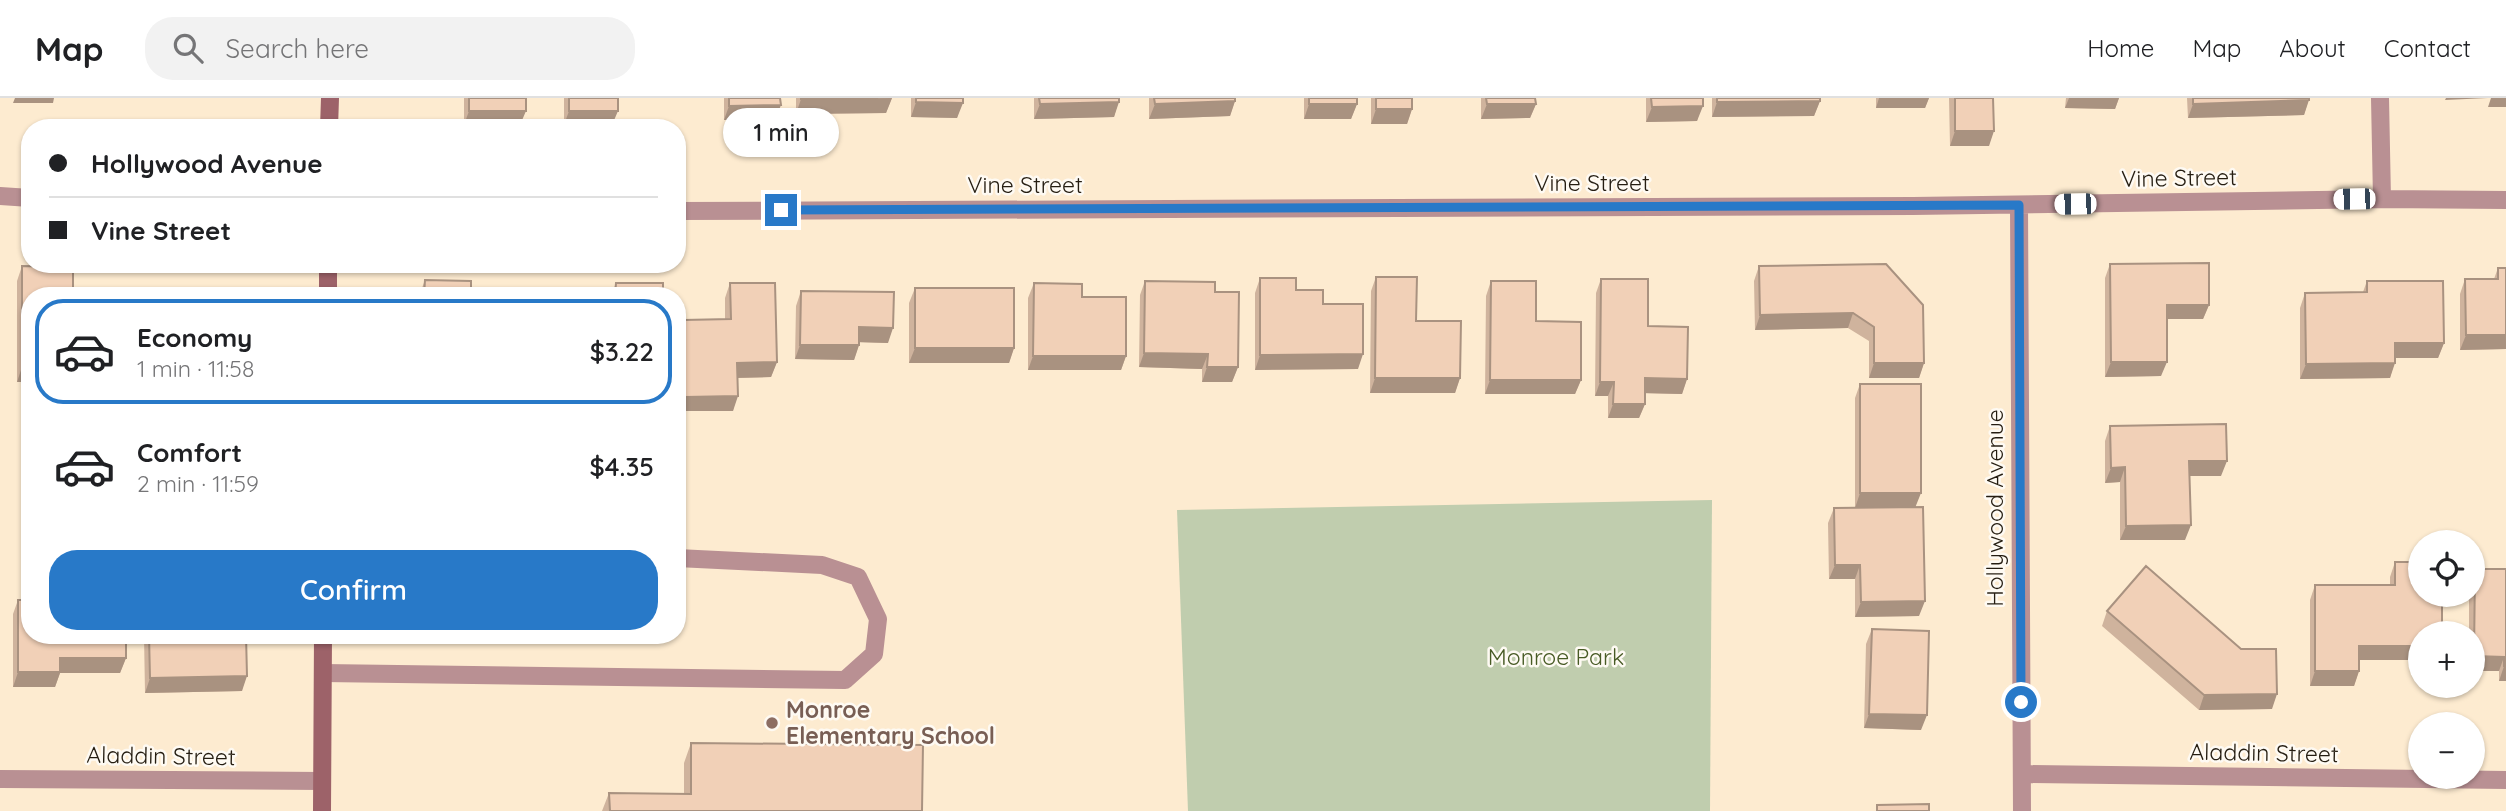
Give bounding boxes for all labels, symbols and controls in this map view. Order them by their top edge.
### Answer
search box [145,17,635,80]
text: Map [35,28,103,69]
icon: search [169,29,207,67]
text: Search here [225,32,369,65]
text: Home [2087,33,2154,63]
text: Map [2192,33,2241,63]
text: About [2279,33,2346,63]
text: Contact [2384,33,2471,63]
callout: 1 min [723,108,839,158]
text: 1 min [753,118,809,147]
text: Hollywood Avenue [91,147,323,180]
street label: Vine Street [2121,162,2237,193]
street label: Vine Street [1534,168,1650,197]
street label: Vine Street [967,170,1083,199]
car [2333,188,2376,210]
car [2054,193,2097,215]
route end [765,194,797,226]
text: Vine Street [91,214,231,247]
icon: car [53,320,116,383]
text: Economy [137,321,252,354]
text: $3.22 [590,335,654,368]
text: 1 min · 11:58 [137,354,254,383]
street label: Hollywood Avenue [1980,409,2009,607]
icon: car [53,435,116,498]
text: Comfort [137,436,242,469]
text: $4.35 [590,450,654,483]
text: 2 min · 11:59 [137,469,259,498]
map controls [2408,530,2485,789]
button: locate [2408,530,2485,607]
button: Confirm [49,550,658,630]
button: + [2408,621,2485,698]
park label: Monroe Park [1488,642,1624,671]
route start [2005,686,2037,718]
place label: Monroe Elementary School [786,695,995,750]
button: − [2408,712,2485,789]
marker: Monroe Elementary School [764,715,780,731]
street label: Aladdin Street [2189,737,2339,768]
street label: Aladdin Street [86,740,236,771]

